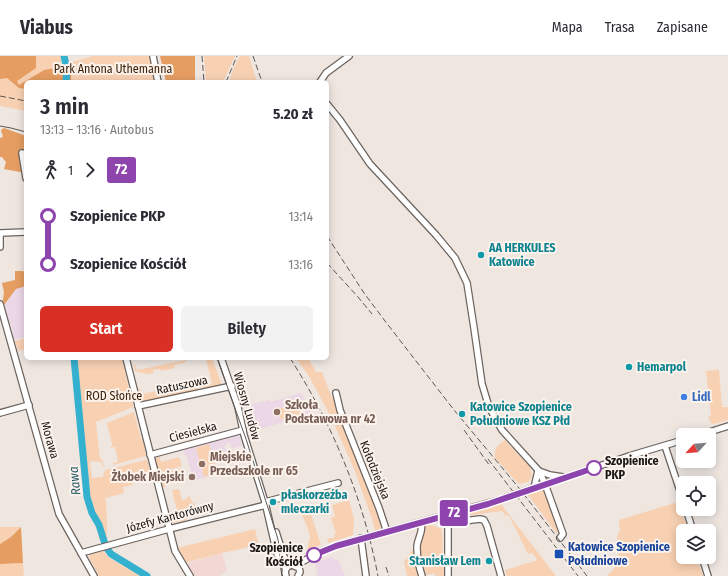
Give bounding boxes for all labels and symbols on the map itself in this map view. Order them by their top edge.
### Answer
park label: Park Antona Uthemanna [54,62,172,76]
place label: AA HERKULES Katowice [488,241,555,269]
marker: AA HERKULES Katowice [476,250,486,260]
place label: Hemarpol [637,360,687,374]
marker: Hemarpol [624,362,634,372]
street label: Wiosny Ludów [231,370,263,442]
street label: Ratuszowa [155,373,209,397]
park label: ROD Słońce [86,389,142,403]
place label: Lidl [692,390,711,404]
marker: Lidl [679,392,689,402]
place label: Szkoła Podstawowa nr 42 [285,398,376,426]
place label: Katowice Szopienice Południowe KSZ Płd [470,400,572,428]
marker: Szkoła Podstawowa nr 42 [272,407,282,417]
marker: Katowice Szopienice Południowe KSZ Płd [457,409,467,419]
street label: Ciesielska [168,419,218,445]
street label: Morawa [38,420,62,460]
north arrow [676,428,716,468]
street label: Kołodziejska [357,439,393,501]
place label: Miejskie Przedszkole nr 65 [210,450,298,478]
place label: Szopienice PKP [605,454,659,482]
marker: Miejskie Przedszkole nr 65 [197,459,207,469]
marker: Szopienice PKP [586,460,602,476]
water label: Rawa [66,466,83,496]
place label: Żłobek Miejski [112,469,184,484]
marker: Żłobek Miejski [187,472,197,482]
place label: płaskorzeźba mleczarki [281,488,347,516]
marker: płaskorzeźba mleczarki [268,497,278,507]
street label: Józefy Kantorówny [125,498,216,535]
line badge: 72 [436,500,472,526]
place label: Katowice Szopienice Południowe [568,540,670,568]
place label: Szopienice Kościół [249,541,304,569]
marker: Szopienice Kościół [306,547,322,563]
marker: Katowice Szopienice Południowe [553,548,565,560]
place label: Stanisław Lem [409,554,481,568]
marker: Stanisław Lem [484,556,494,566]

